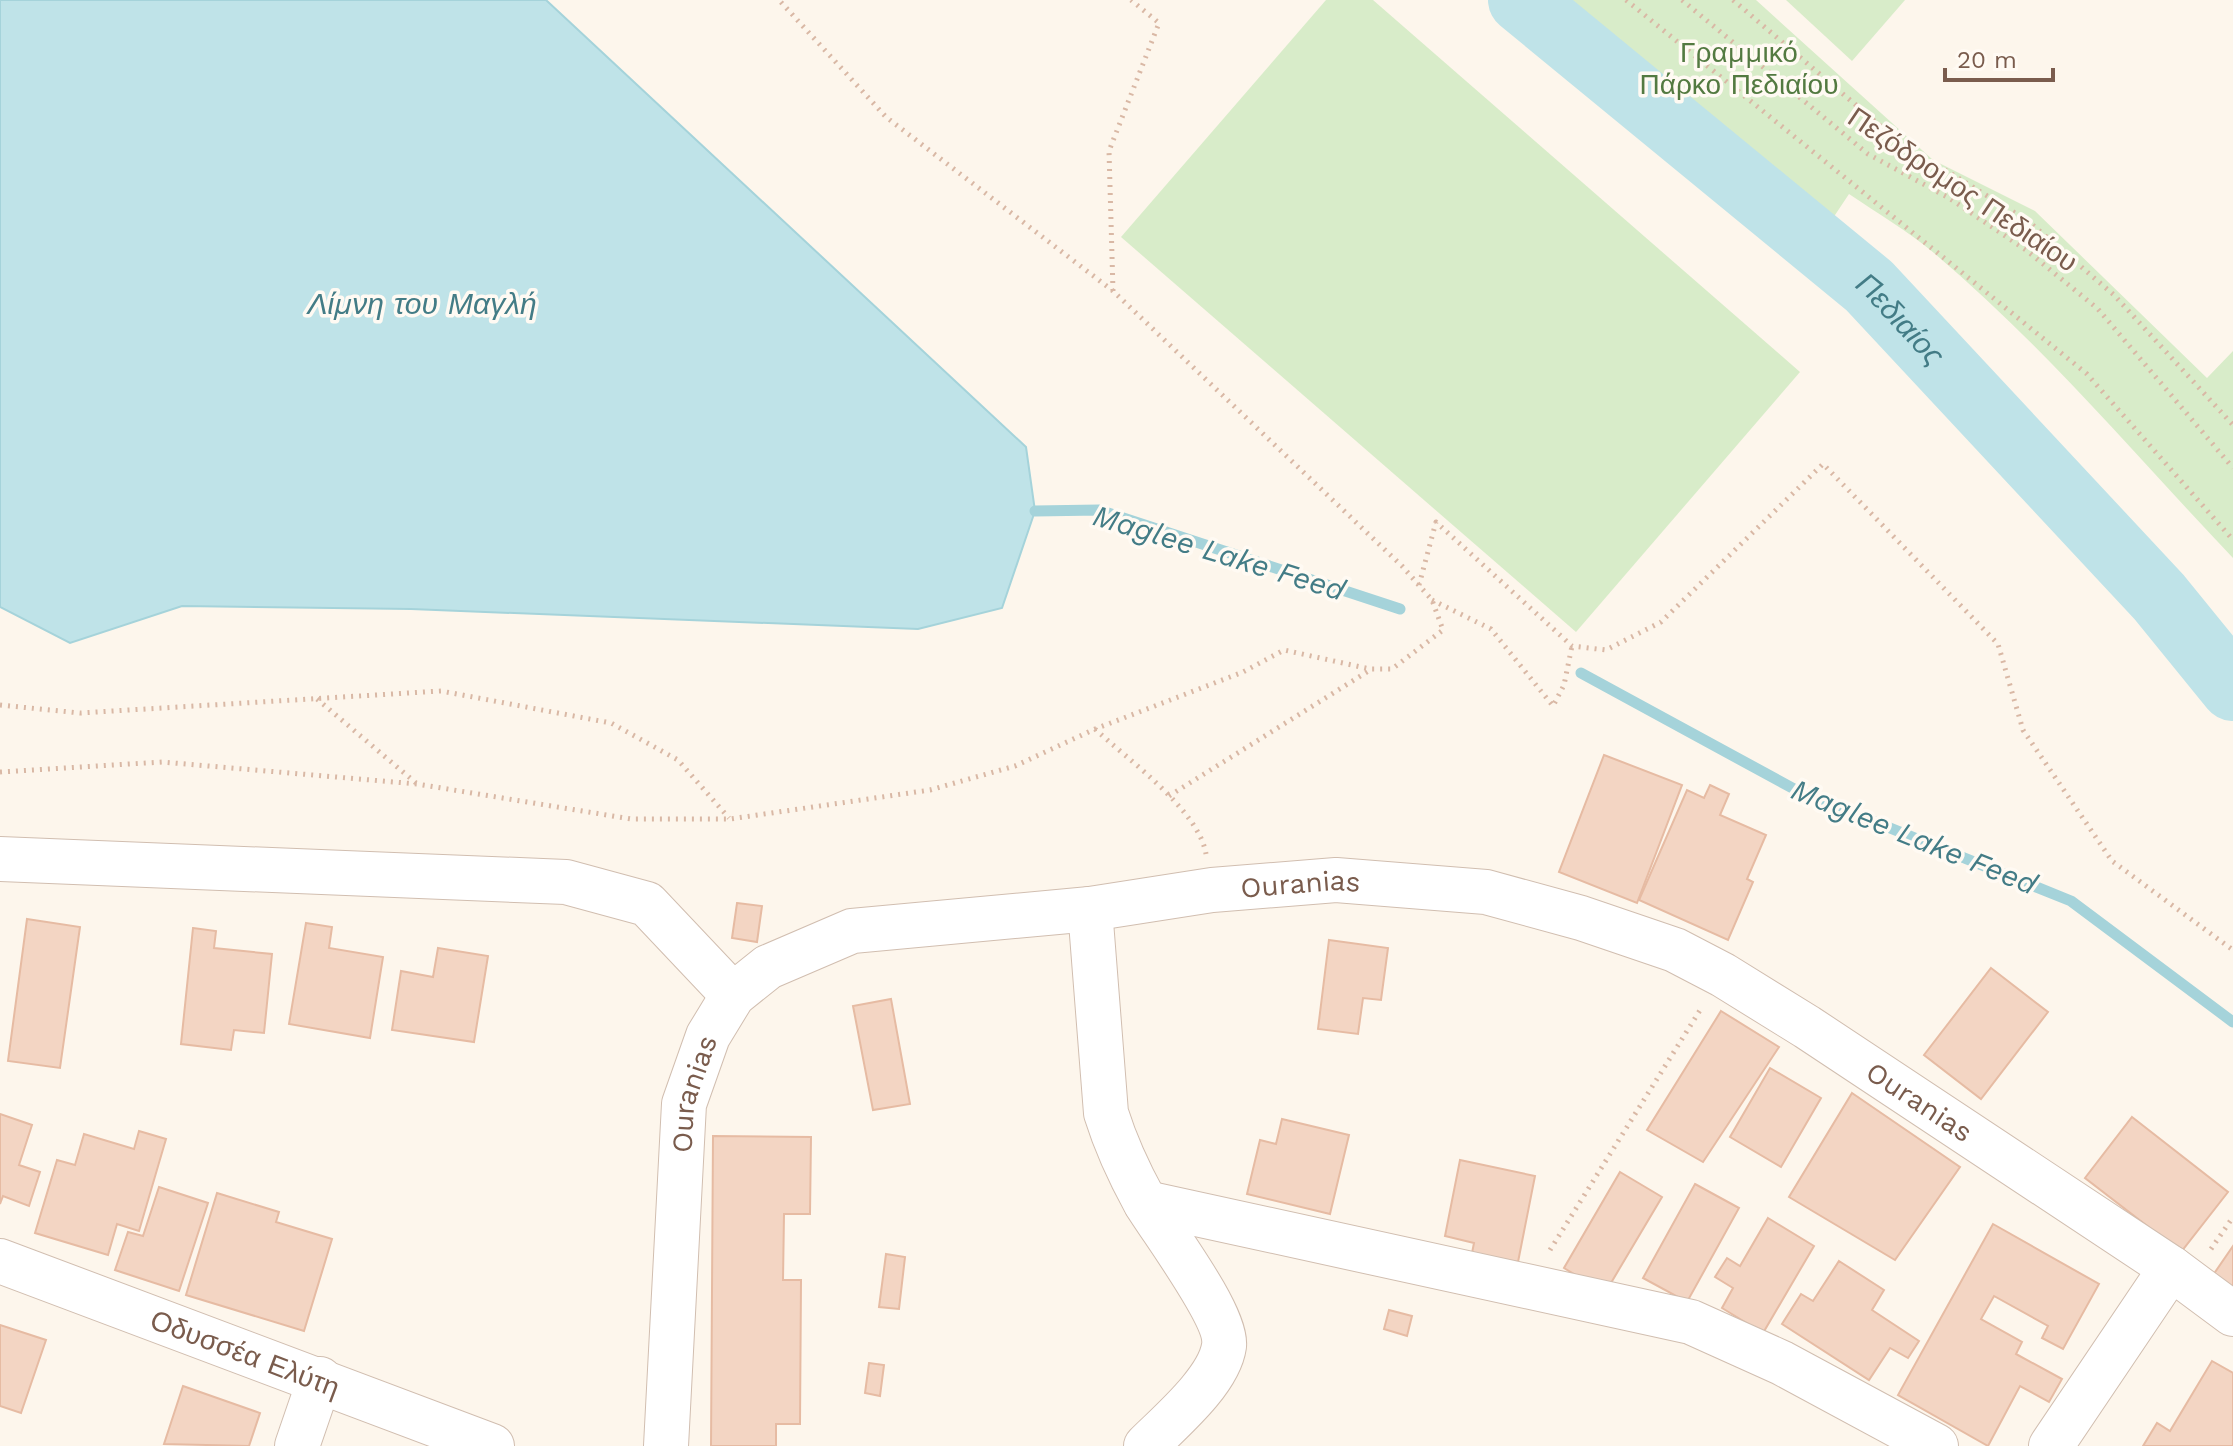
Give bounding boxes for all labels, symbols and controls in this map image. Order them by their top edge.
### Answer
scale bar [1945,32,2053,82]
park label: Γραμμικό Πάρκο Πεδιαίου [1640,36,1838,101]
text: 20 m [1957,46,2017,74]
street label: Πεζόδρομος Πεδιαίου [1842,100,2084,278]
water label: Πεδιαίος [1850,265,1952,373]
water label: Λίμνη του Μαγλή [305,286,537,321]
water label: Maglee Lake Feed [1089,498,1351,608]
water label: Maglee Lake Feed [1786,771,2043,902]
street label: Ouranias [1239,864,1362,905]
street label: Ouranias [665,1031,724,1154]
street label: Ouranias [1860,1055,1979,1149]
street label: Οδυσσέα Ελύτη [146,1303,344,1404]

